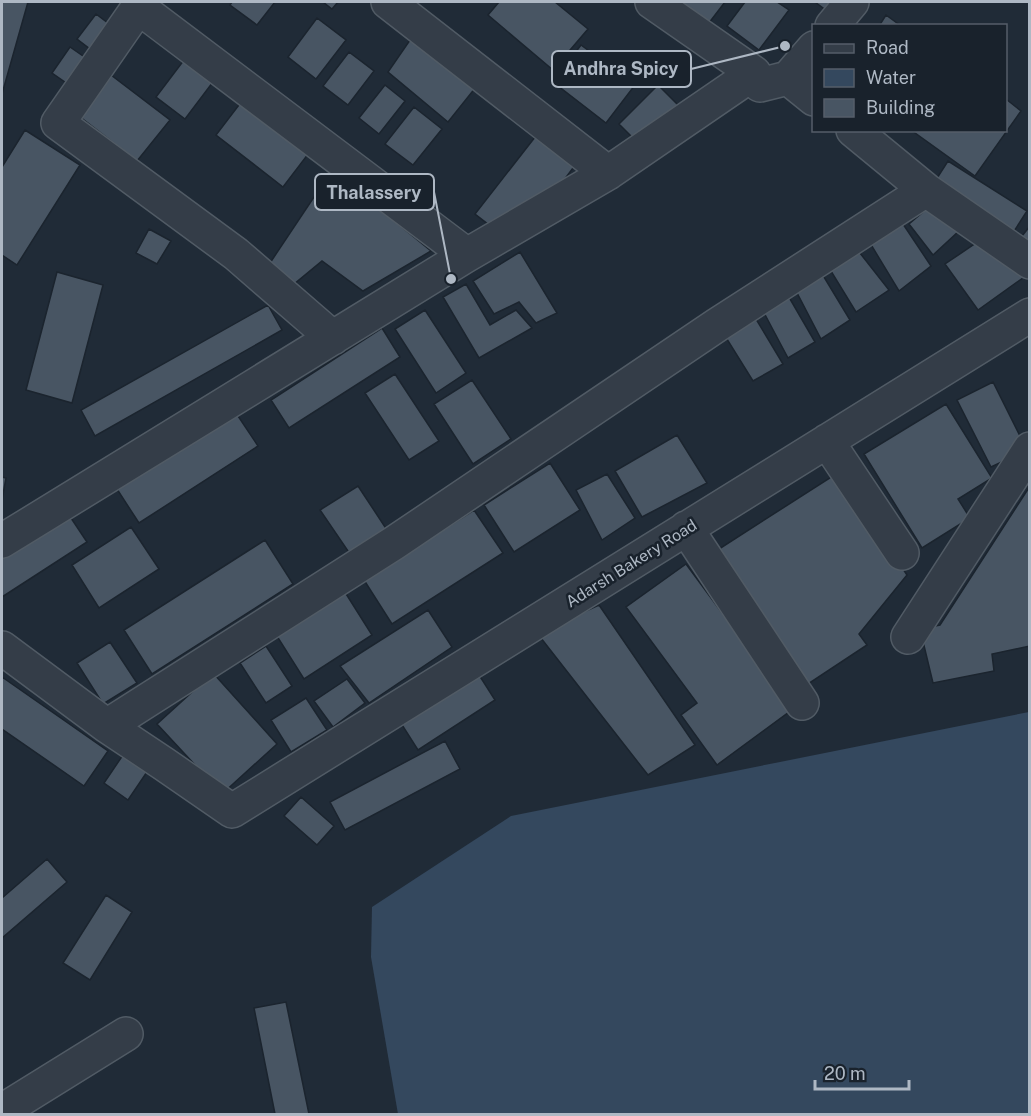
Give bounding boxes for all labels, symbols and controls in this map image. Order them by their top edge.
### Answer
legend [812,24,1007,132]
text: Road [866,37,909,58]
callout: Andhra Spicy [552,51,691,87]
text: Andhra Spicy [564,58,678,79]
text: Water [866,67,916,88]
text: Building [866,97,935,118]
callout: Thalassery [315,174,434,210]
text: Thalassery [327,182,421,203]
street label: Adarsh Bakery Road [562,515,700,611]
scale bar [815,1053,910,1091]
text: 20 m [824,1063,866,1084]

